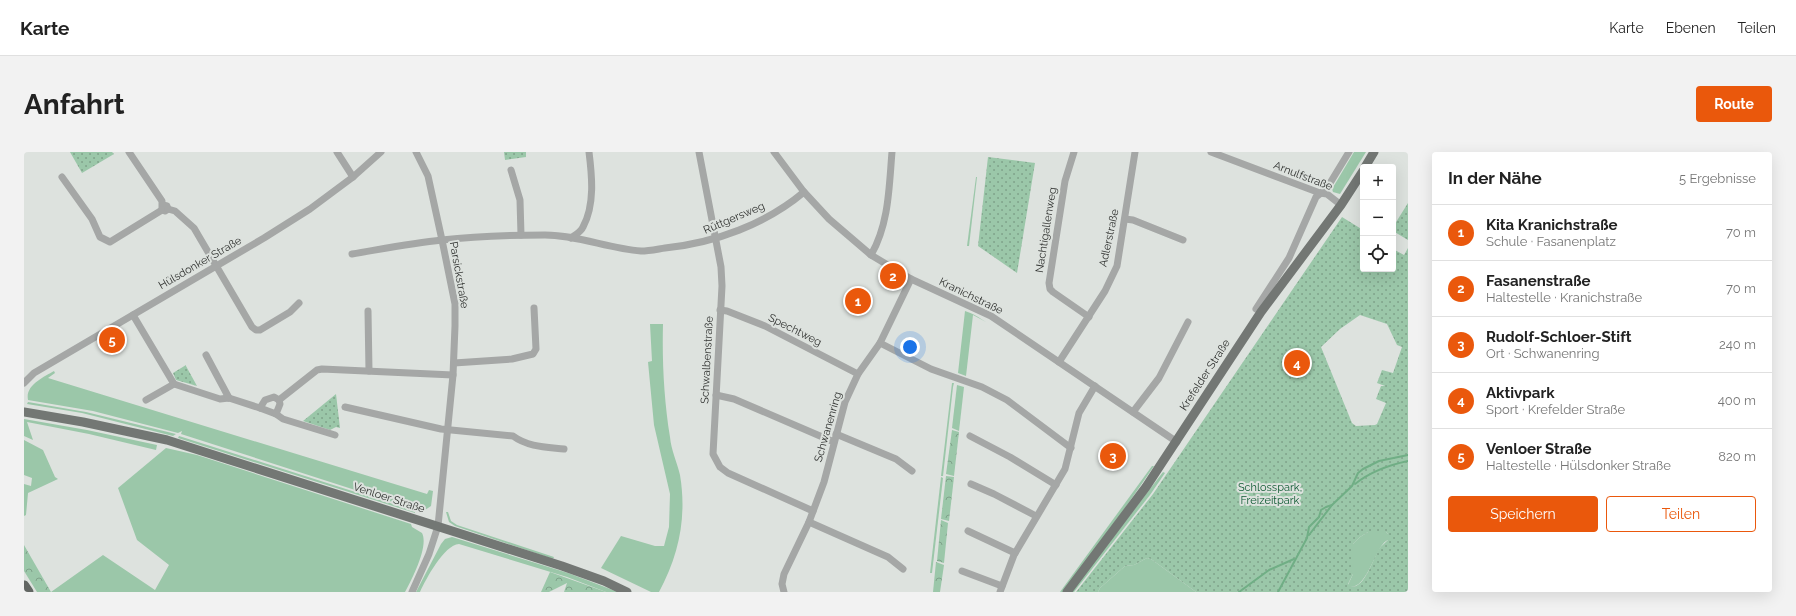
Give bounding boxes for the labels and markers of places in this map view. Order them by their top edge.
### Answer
pin: 2 [880,261,906,291]
pin: 1 [845,286,871,316]
pin: 5 [99,325,125,355]
pin: 4 [1284,348,1310,378]
pin: 3 [1100,441,1126,471]

